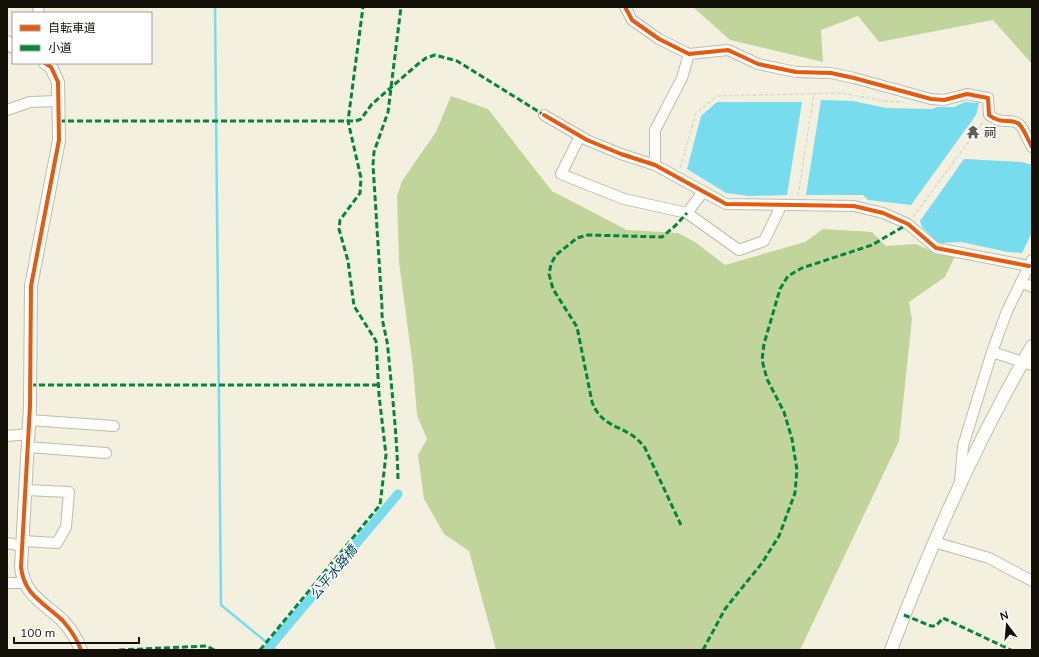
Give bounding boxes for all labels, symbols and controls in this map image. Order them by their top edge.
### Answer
legend [12,12,152,64]
text: 自転車道 [48,20,96,35]
text: 小道 [48,40,72,55]
temple icon: 祠 [965,124,981,140]
place label: 祠 [984,125,996,140]
water label: 公平水路橋 [306,540,361,602]
north arrow [987,605,1027,645]
text: N [998,608,1010,623]
scale bar [14,619,139,645]
text: 100 m [20,625,55,640]

